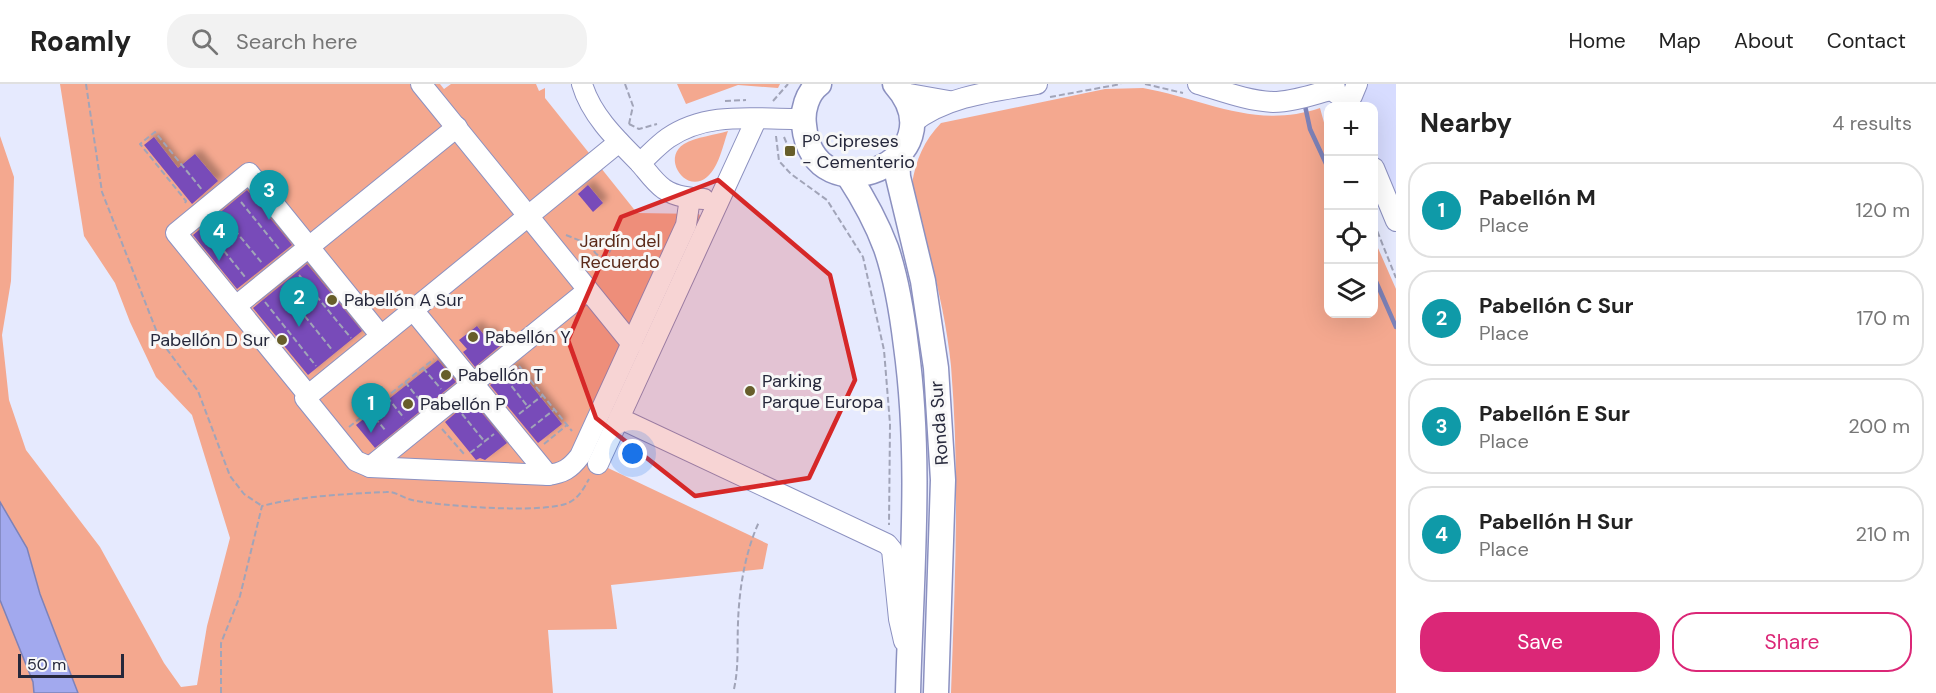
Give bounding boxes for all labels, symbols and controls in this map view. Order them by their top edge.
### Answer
search box [167,14,587,68]
text: Roamly [30,23,131,60]
icon: search [188,25,221,58]
text: Search here [236,27,357,56]
text: Home [1568,27,1626,55]
text: Map [1659,27,1701,55]
text: About [1734,27,1794,55]
text: Contact [1827,27,1906,55]
map controls [1324,102,1378,318]
button: + [1324,102,1378,156]
text: Nearby [1420,106,1512,140]
text: 4 results [1832,110,1912,136]
place label: Pº Cipreses - Cementerio [802,129,915,174]
marker: Pº Cipreses - Cementerio [783,144,797,158]
button: − [1324,156,1378,210]
pin: 3 [250,170,288,220]
text: Pabellón M [1479,183,1596,212]
text: 1 [1438,197,1445,223]
text: 120 m [1856,197,1910,223]
button: locate [1324,210,1378,264]
pin: 4 [200,212,238,261]
text: Place [1479,212,1529,238]
park label: Jardín del Recuerdo [579,229,661,274]
button: layers [1324,264,1378,318]
pin: 2 [280,278,318,327]
place label: Pabellón A Sur [344,288,464,312]
text: Pabellón C Sur [1479,291,1634,320]
marker: Pabellón A Sur [325,293,339,307]
text: 2 [1436,305,1447,331]
text: 170 m [1857,305,1910,331]
text: Place [1479,320,1529,346]
place label: Pabellón Y [485,325,571,349]
place label: Pabellón D Sur [150,328,270,352]
marker: Pabellón Y [466,330,480,344]
marker: Pabellón D Sur [275,333,289,347]
place label: Pabellón T [458,363,543,387]
marker: Pabellón T [439,368,453,382]
place label: Parking Parque Europa [762,369,883,414]
street label: Ronda Sur [924,380,954,466]
pin: 1 [352,384,391,433]
marker: Parking Parque Europa [743,384,757,398]
place label: Pabellón P [420,392,506,416]
marker: Pabellón P [401,397,415,411]
text: Pabellón E Sur [1479,399,1630,428]
text: 3 [1435,413,1448,439]
text: 200 m [1848,413,1910,439]
text: Place [1479,428,1529,454]
your location [618,439,647,468]
text: Pabellón H Sur [1479,507,1633,536]
text: 4 [1435,521,1448,547]
text: 210 m [1855,521,1910,547]
text: Place [1479,536,1529,562]
button: Save [1420,612,1660,672]
button: Share [1672,612,1912,672]
scale bar [18,651,124,678]
text: 50 m [27,654,66,675]

